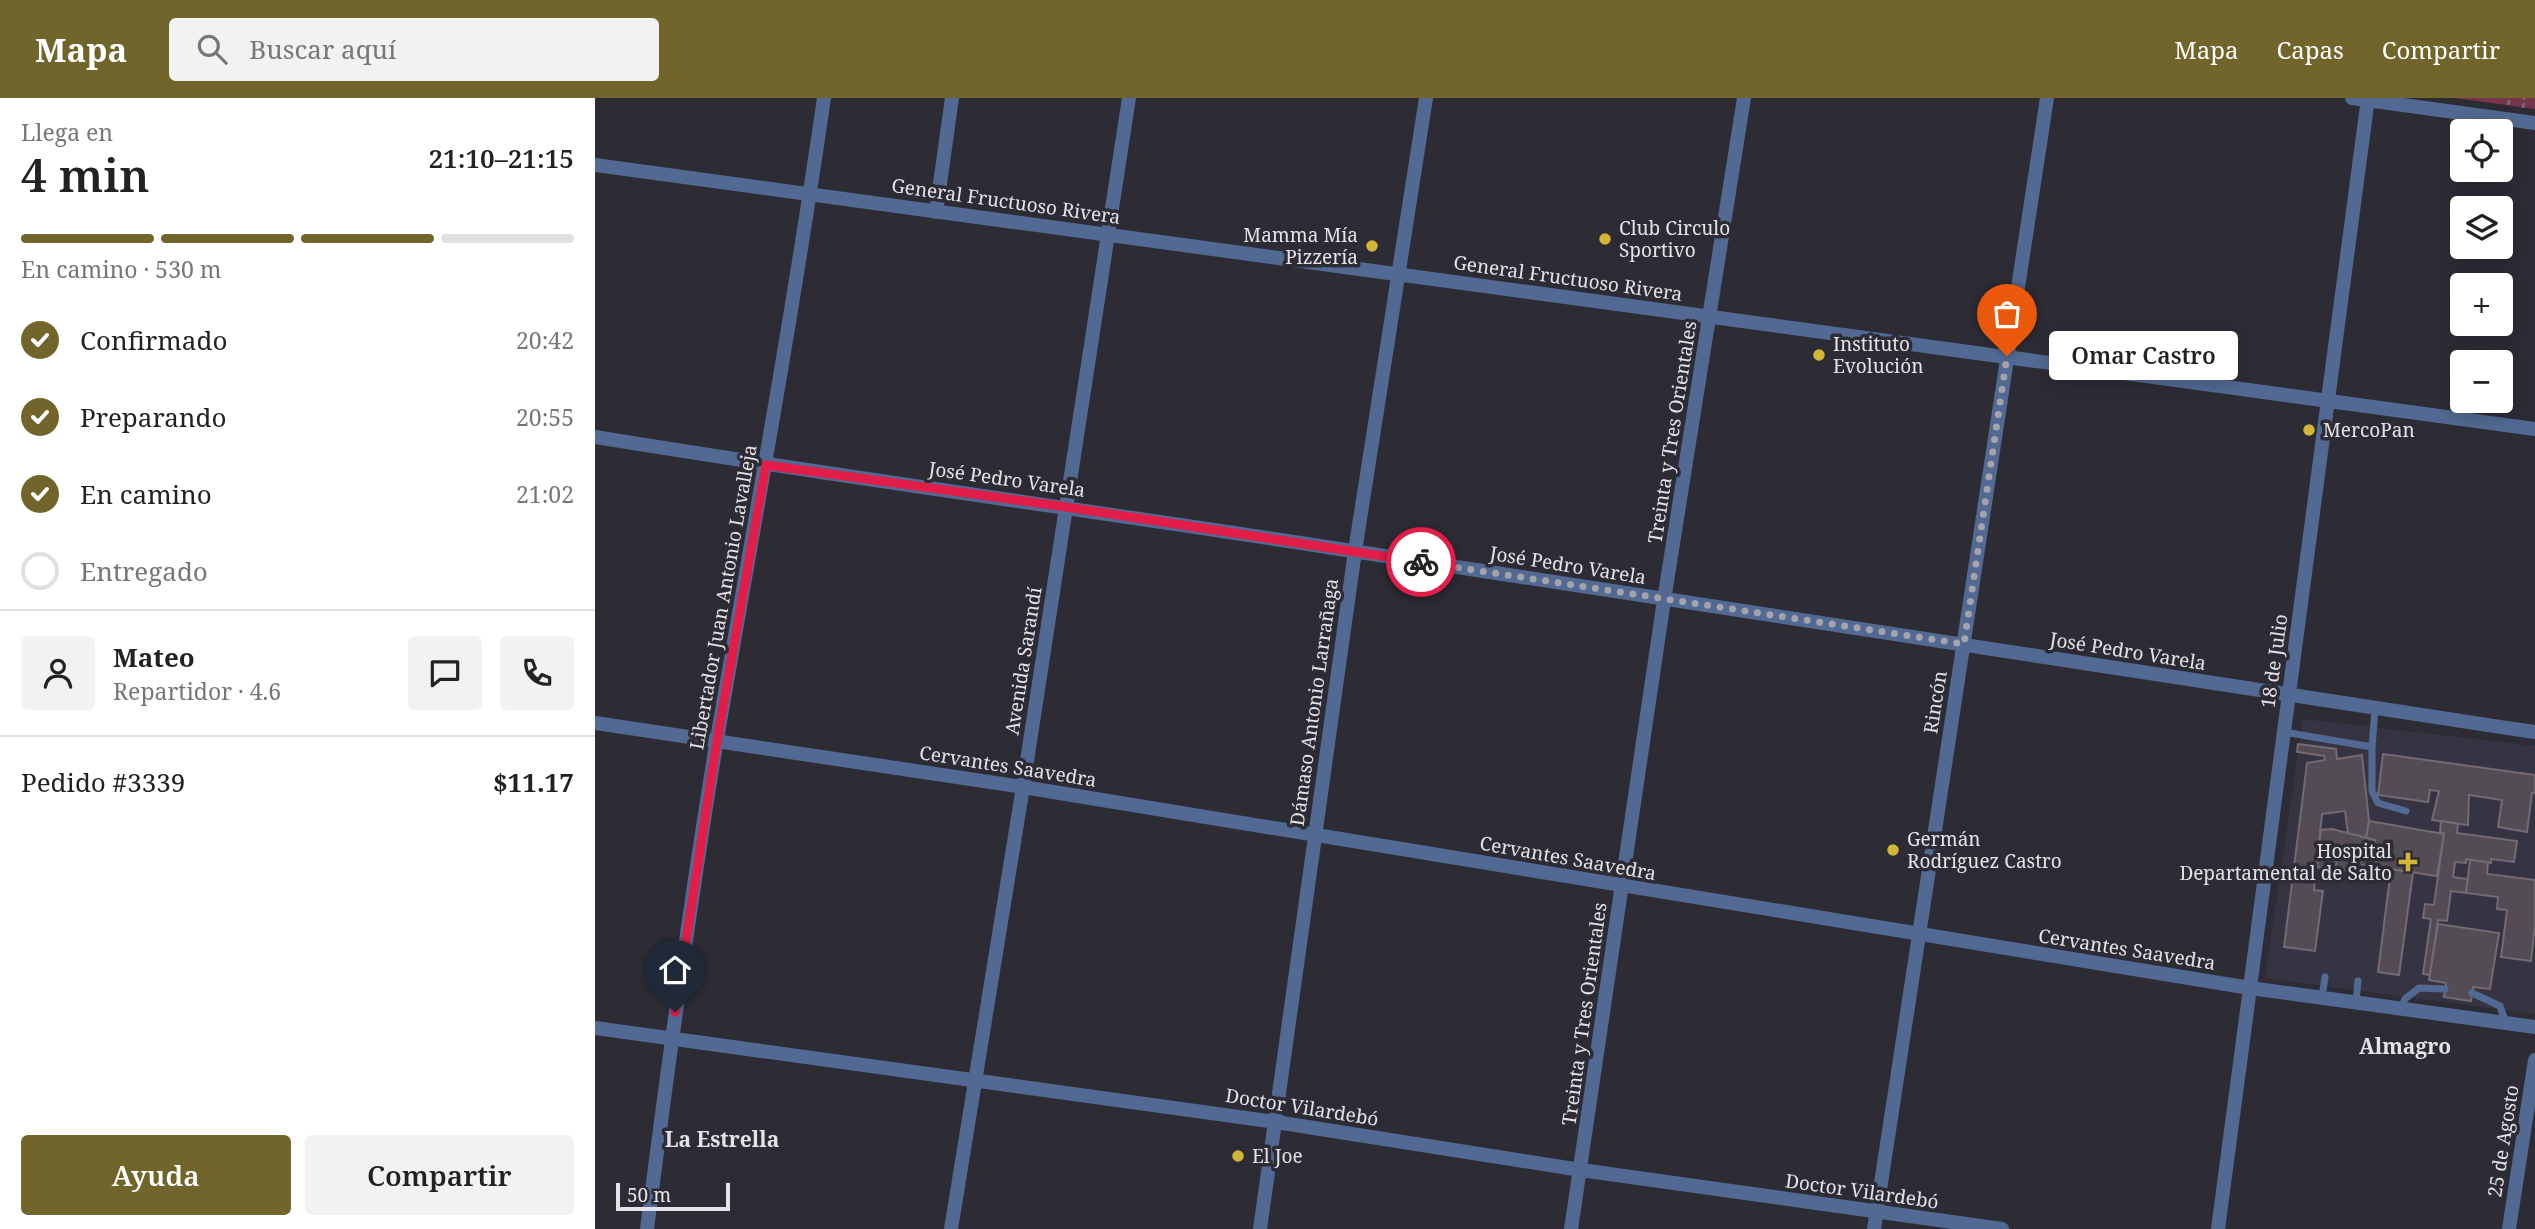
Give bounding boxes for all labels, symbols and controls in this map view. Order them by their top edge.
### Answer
search box [169,18,659,81]
text: Mapa [35,27,127,72]
icon: search [193,30,231,68]
text: Buscar aquí [249,31,396,67]
text: Mapa [2174,33,2238,66]
text: Capas [2276,33,2344,66]
text: Compartir [2382,33,2500,66]
text: Llega en [21,116,113,148]
map controls [2450,119,2513,413]
button: locate [2450,119,2513,182]
text: 21:10–21:15 [428,140,574,176]
text: 4 min [21,143,149,205]
street label: General Fructuoso Rivera [890,172,1122,230]
button: layers [2450,196,2513,259]
place label: Club Circulo Sportivo [1619,215,1730,263]
place label: Mamma Mía Pizzería [1243,222,1358,270]
marker: Club Circulo Sportivo [1597,231,1613,247]
marker: Mamma Mía Pizzería [1364,238,1380,254]
street label: General Fructuoso Rivera [1452,249,1684,307]
text: En camino · 530 m [21,253,222,285]
button: + [2450,273,2513,336]
pin [1977,284,2037,356]
icon: bag [1988,295,2026,333]
street label: Treinta y Tres Orientales [1642,319,1702,545]
icon: check [21,321,59,359]
text: Confirmado [80,322,227,358]
text: 20:42 [516,324,574,356]
place label: Instituto Evolución [1833,331,1923,379]
callout: Omar Castro [2049,331,2238,380]
text: Omar Castro [2071,339,2216,371]
marker: Instituto Evolución [1811,347,1827,363]
button: − [2450,350,2513,413]
icon: check [21,398,59,436]
text: Preparando [80,399,227,435]
text: 20:55 [516,401,574,433]
place label: MercoPan [2323,417,2415,443]
marker: MercoPan [2301,422,2317,438]
street label: Libertador Juan Antonio Lavalleja [683,442,763,752]
street label: José Pedro Varela [926,455,1087,503]
icon: check [21,475,59,513]
text: En camino [80,476,212,512]
text: 21:02 [516,478,574,510]
courier [1386,527,1456,597]
street label: José Pedro Varela [1487,540,1648,590]
icon: bike [1402,543,1440,581]
text: Entregado [80,553,208,589]
street label: Dámaso Antonio Larrañaga [1284,577,1344,827]
street label: Avenida Sarandí [998,585,1048,737]
street label: 18 de Julio [2255,612,2293,710]
street label: José Pedro Varela [2047,626,2208,676]
button: person [21,636,95,710]
button: chat [408,636,482,710]
button: phone [500,636,574,710]
text: Mateo [113,639,195,675]
street label: Rincón [1917,669,1953,735]
text: Repartidor · 4.6 [113,675,281,707]
street label: Cervantes Saavedra [918,739,1098,793]
text: Pedido #3339 [21,764,185,800]
text: $11.17 [493,764,574,800]
place label: Germán Rodríguez Castro [1907,826,2062,874]
street label: Cervantes Saavedra [1478,830,1658,886]
place label: Hospital Departamental de Salto [2179,838,2392,886]
marker: Germán Rodríguez Castro [1885,842,1901,858]
marker: Hospital Departamental de Salto [2398,852,2418,872]
street label: Treinta y Tres Orientales [1555,901,1613,1127]
street label: Cervantes Saavedra [2037,922,2217,976]
pin [645,940,705,1012]
icon: home [656,951,694,989]
district label: Almagro [2359,1032,2451,1060]
street label: Doctor Vilardebó [1224,1082,1380,1132]
street label: 25 de Agosto [2481,1083,2525,1199]
district label: La Estrella [665,1125,779,1153]
button: Ayuda [21,1135,291,1215]
button: Compartir [305,1135,574,1215]
place label: El Joe [1252,1143,1303,1169]
marker: El Joe [1230,1148,1246,1164]
street label: Doctor Vilardebó [1784,1167,1940,1215]
scale bar [616,1180,730,1212]
text: 50 m [627,1182,671,1208]

